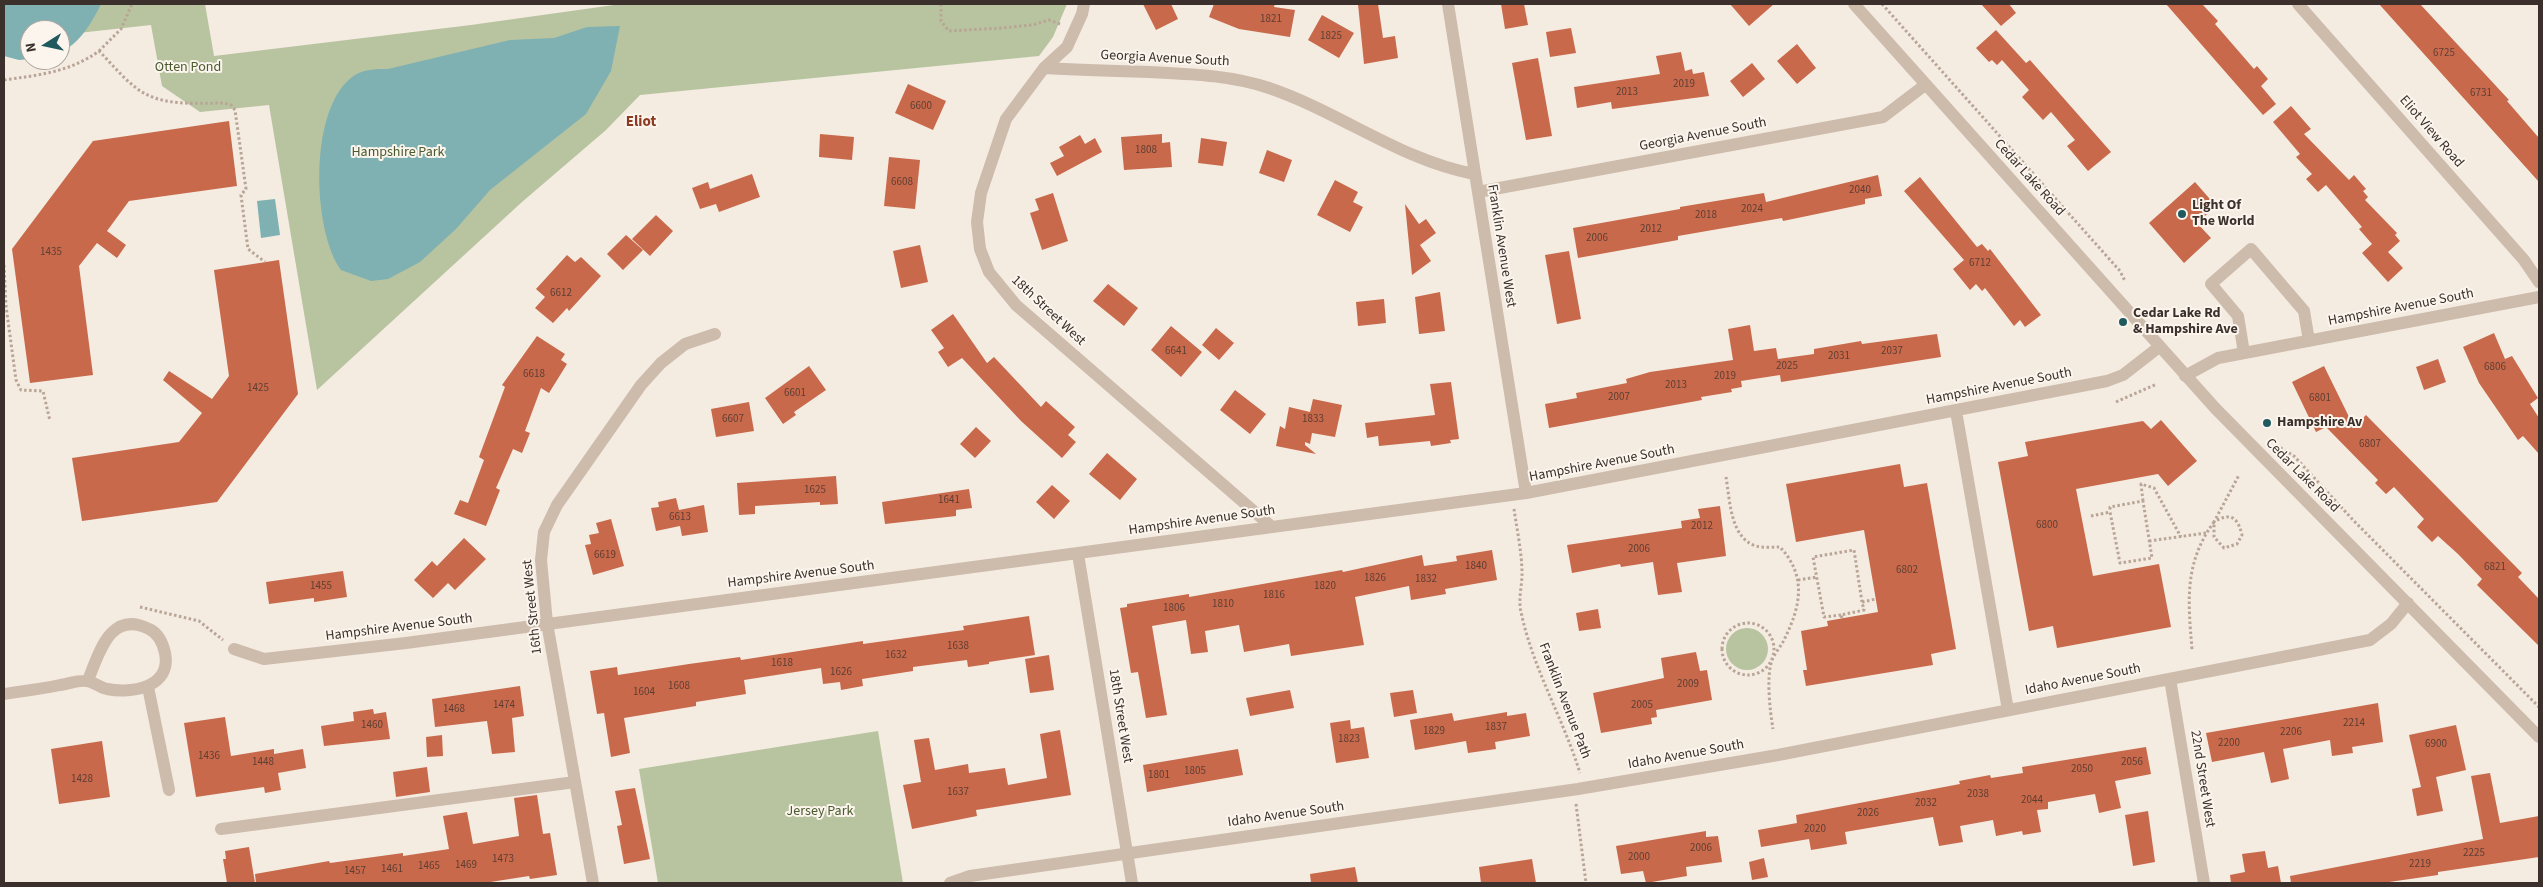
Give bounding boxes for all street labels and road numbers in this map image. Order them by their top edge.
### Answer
street label: Georgia Avenue South [1100,47,1230,71]
street label: Eliot View Road [2395,93,2467,171]
street label: Georgia Avenue South [1638,114,1768,156]
street label: Cedar Lake Road [1990,136,2068,220]
street label: Franklin Avenue West [1483,183,1519,309]
street label: 18th Street West [1007,272,1089,350]
street label: Hampshire Avenue South [2327,286,2475,330]
street label: Hampshire Avenue South [1925,365,2073,409]
street label: Cedar Lake Road [2262,436,2342,516]
street label: Hampshire Avenue South [1528,442,1676,486]
street label: Hampshire Avenue South [1128,502,1276,540]
street label: Hampshire Avenue South [727,558,875,592]
street label: 16th Street West [520,559,546,655]
street label: Hampshire Avenue South [325,611,473,645]
street label: Franklin Avenue Path [1534,641,1594,761]
street label: Idaho Avenue South [2024,661,2142,699]
street label: 18th Street West [1104,668,1136,764]
street label: 22nd Street West [2186,729,2218,829]
street label: Idaho Avenue South [1627,737,1745,773]
street label: Idaho Avenue South [1227,799,1345,831]

